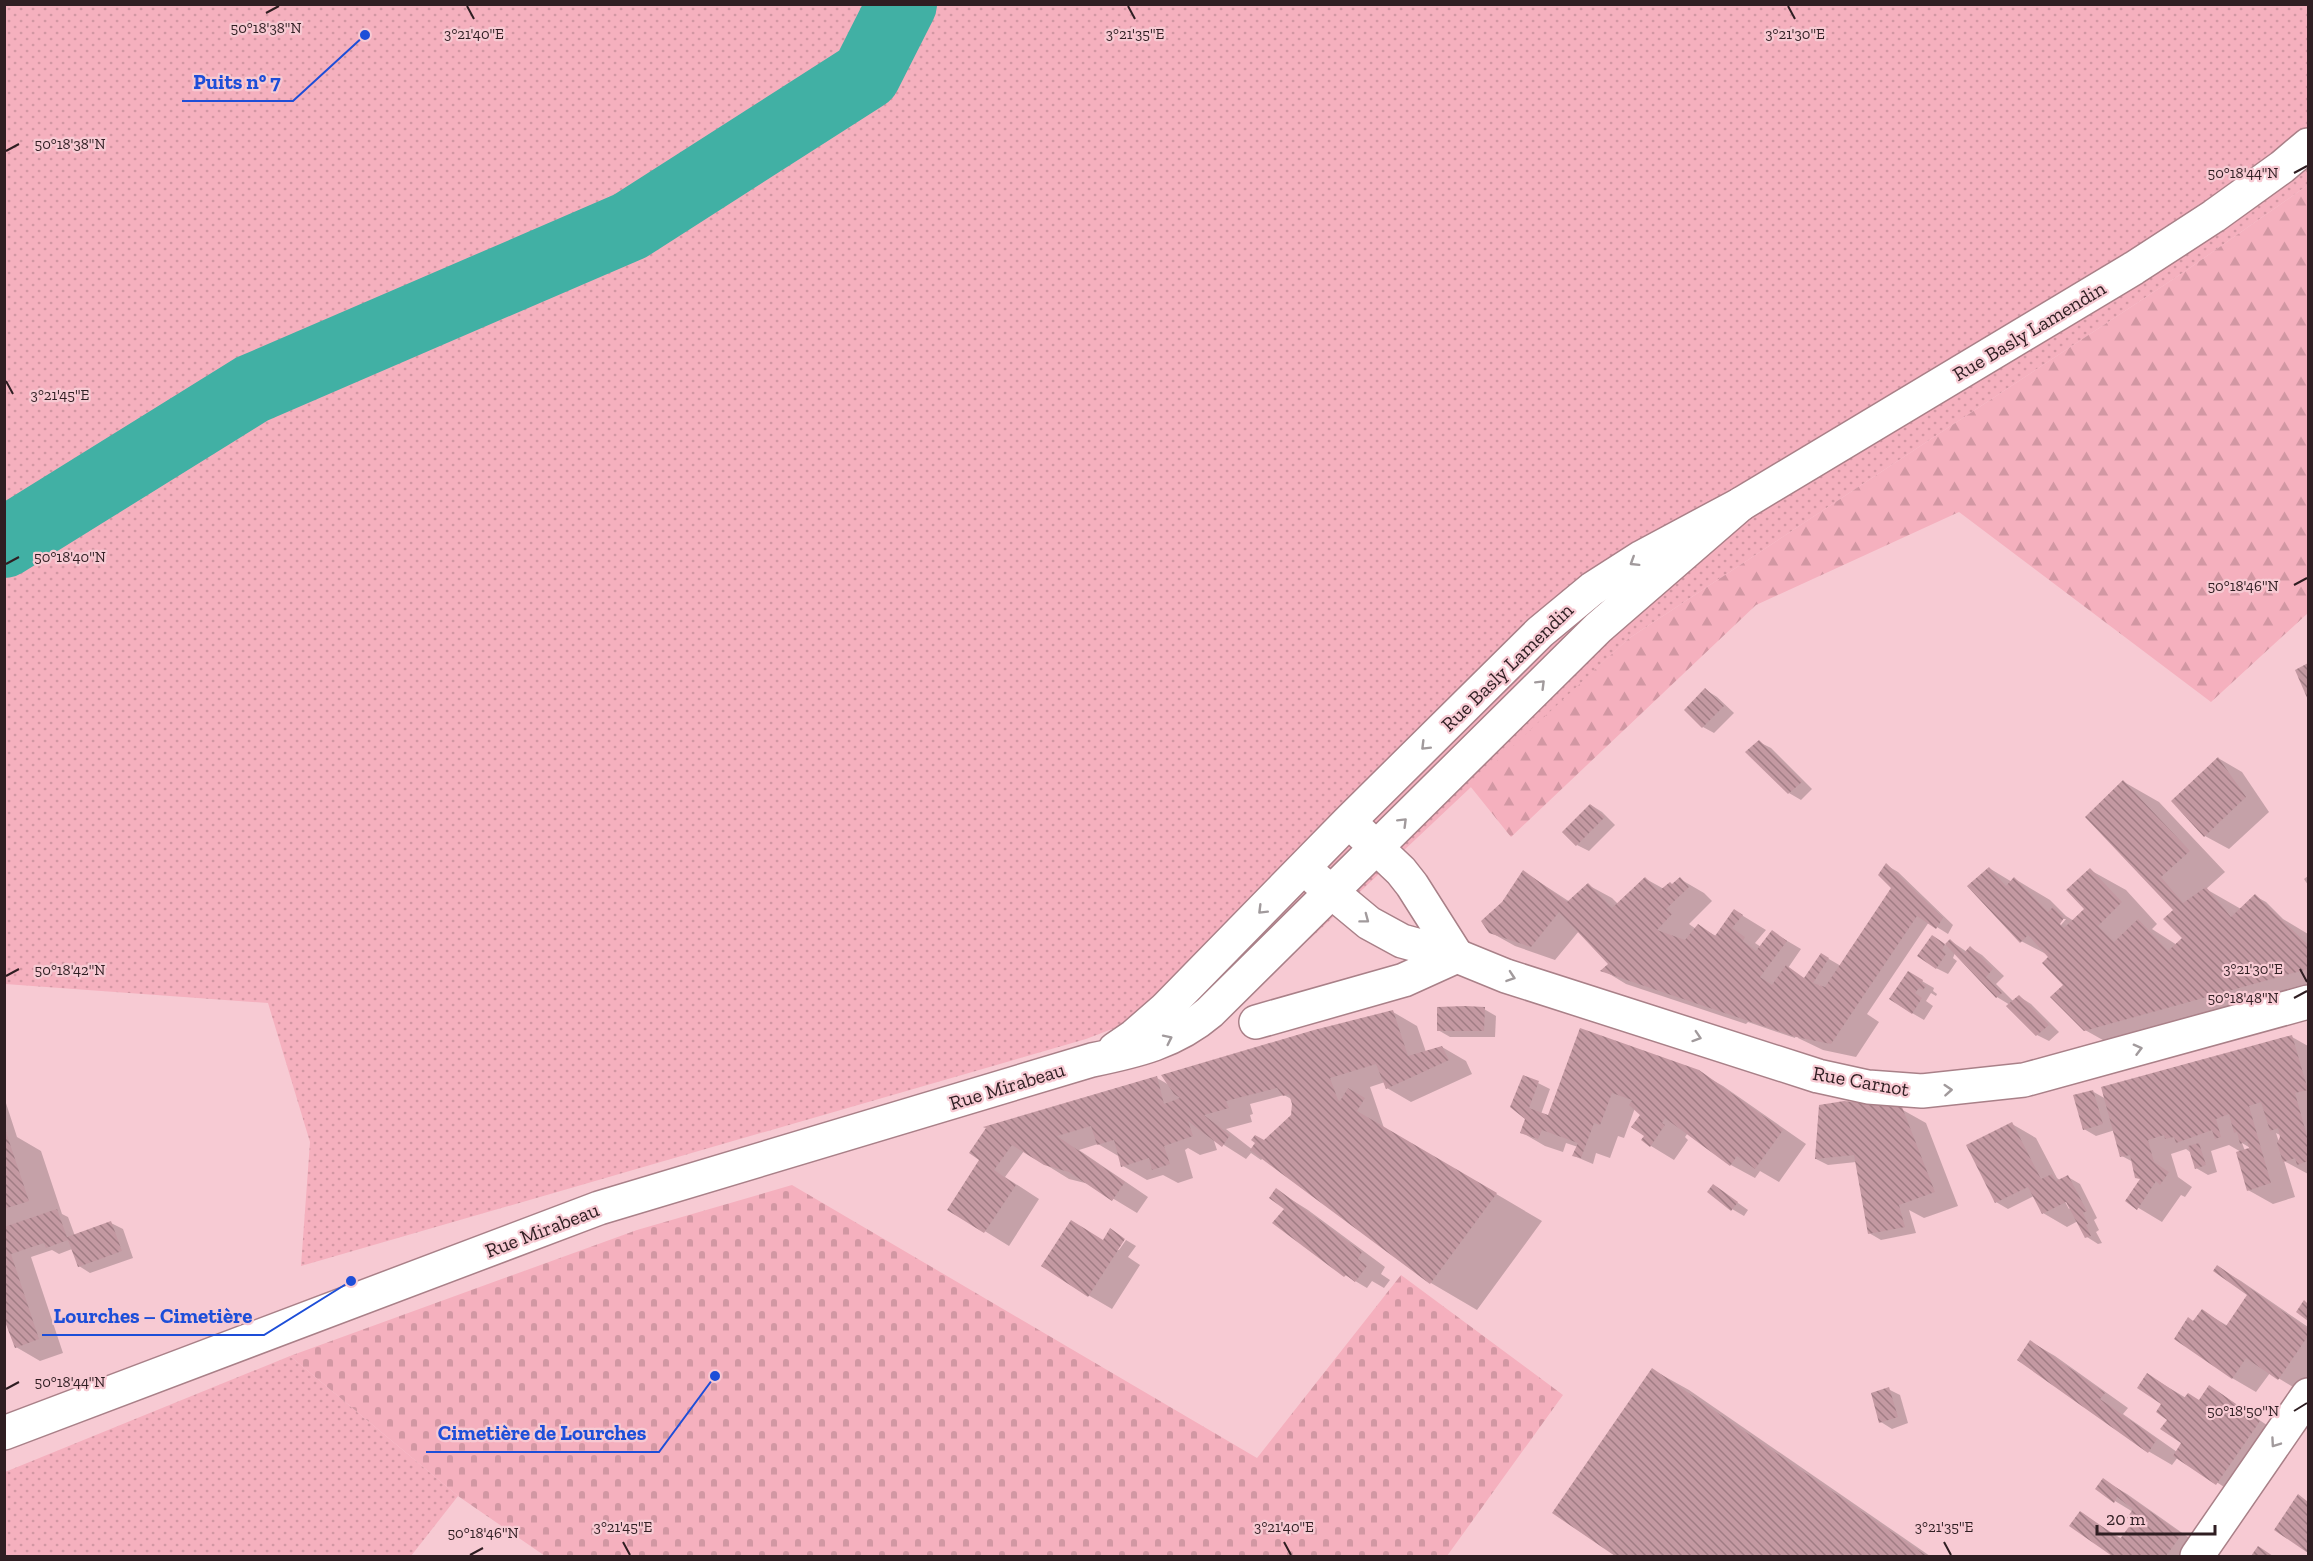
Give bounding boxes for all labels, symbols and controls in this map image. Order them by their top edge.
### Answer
text: 50°18'38"N [230,19,302,37]
text: 3°21'40"E [444,25,504,43]
text: 3°21'35"E [1106,25,1165,43]
text: 3°21'30"E [1765,25,1825,43]
callout: Puits n° 7 [182,62,293,101]
text: Puits n° 7 [193,69,281,94]
text: 50°18'38"N [34,135,106,153]
text: 50°18'44"N [2208,164,2278,182]
street label: Rue Basly Lamendin [1948,276,2110,386]
text: 3°21'45"E [31,386,90,404]
text: 50°18'40"N [34,548,106,566]
one-way arrow [1630,554,1640,566]
text: 50°18'46"N [2207,577,2279,595]
street label: Rue Basly Lamendin [1436,598,1578,736]
one-way arrow [1534,681,1545,692]
one-way arrow [1422,738,1433,749]
one-way arrow [1396,818,1407,829]
one-way arrow [1258,904,1269,914]
one-way arrow [1358,911,1369,922]
text: 3°21'30"E [2223,960,2283,978]
text: 50°18'42"N [35,961,105,979]
one-way arrow [1506,970,1516,983]
text: 50°18'48"N [2207,989,2279,1007]
one-way arrow [1691,1030,1702,1042]
one-way arrow [1162,1035,1173,1047]
one-way arrow [2133,1044,2143,1057]
street label: Rue Mirabeau [946,1057,1068,1115]
street label: Rue Carnot [1811,1061,1912,1101]
one-way arrow [1943,1083,1952,1096]
street label: Rue Mirabeau [482,1197,602,1263]
callout: Lourches – Cimetière [42,1296,264,1335]
text: Lourches – Cimetière [54,1303,252,1328]
text: 50°18'44"N [35,1373,105,1391]
text: 50°18'50"N [2207,1402,2279,1420]
callout: Cimetière de Lourches [426,1413,659,1452]
text: Cimetière de Lourches [438,1420,647,1445]
one-way arrow [2271,1436,2282,1447]
scale bar [2097,1498,2216,1536]
text: 20 m [2106,1508,2146,1530]
text: 3°21'45"E [594,1518,653,1536]
text: 3°21'40"E [1254,1518,1314,1536]
text: 3°21'35"E [1915,1518,1974,1536]
text: 50°18'46"N [447,1524,519,1542]

